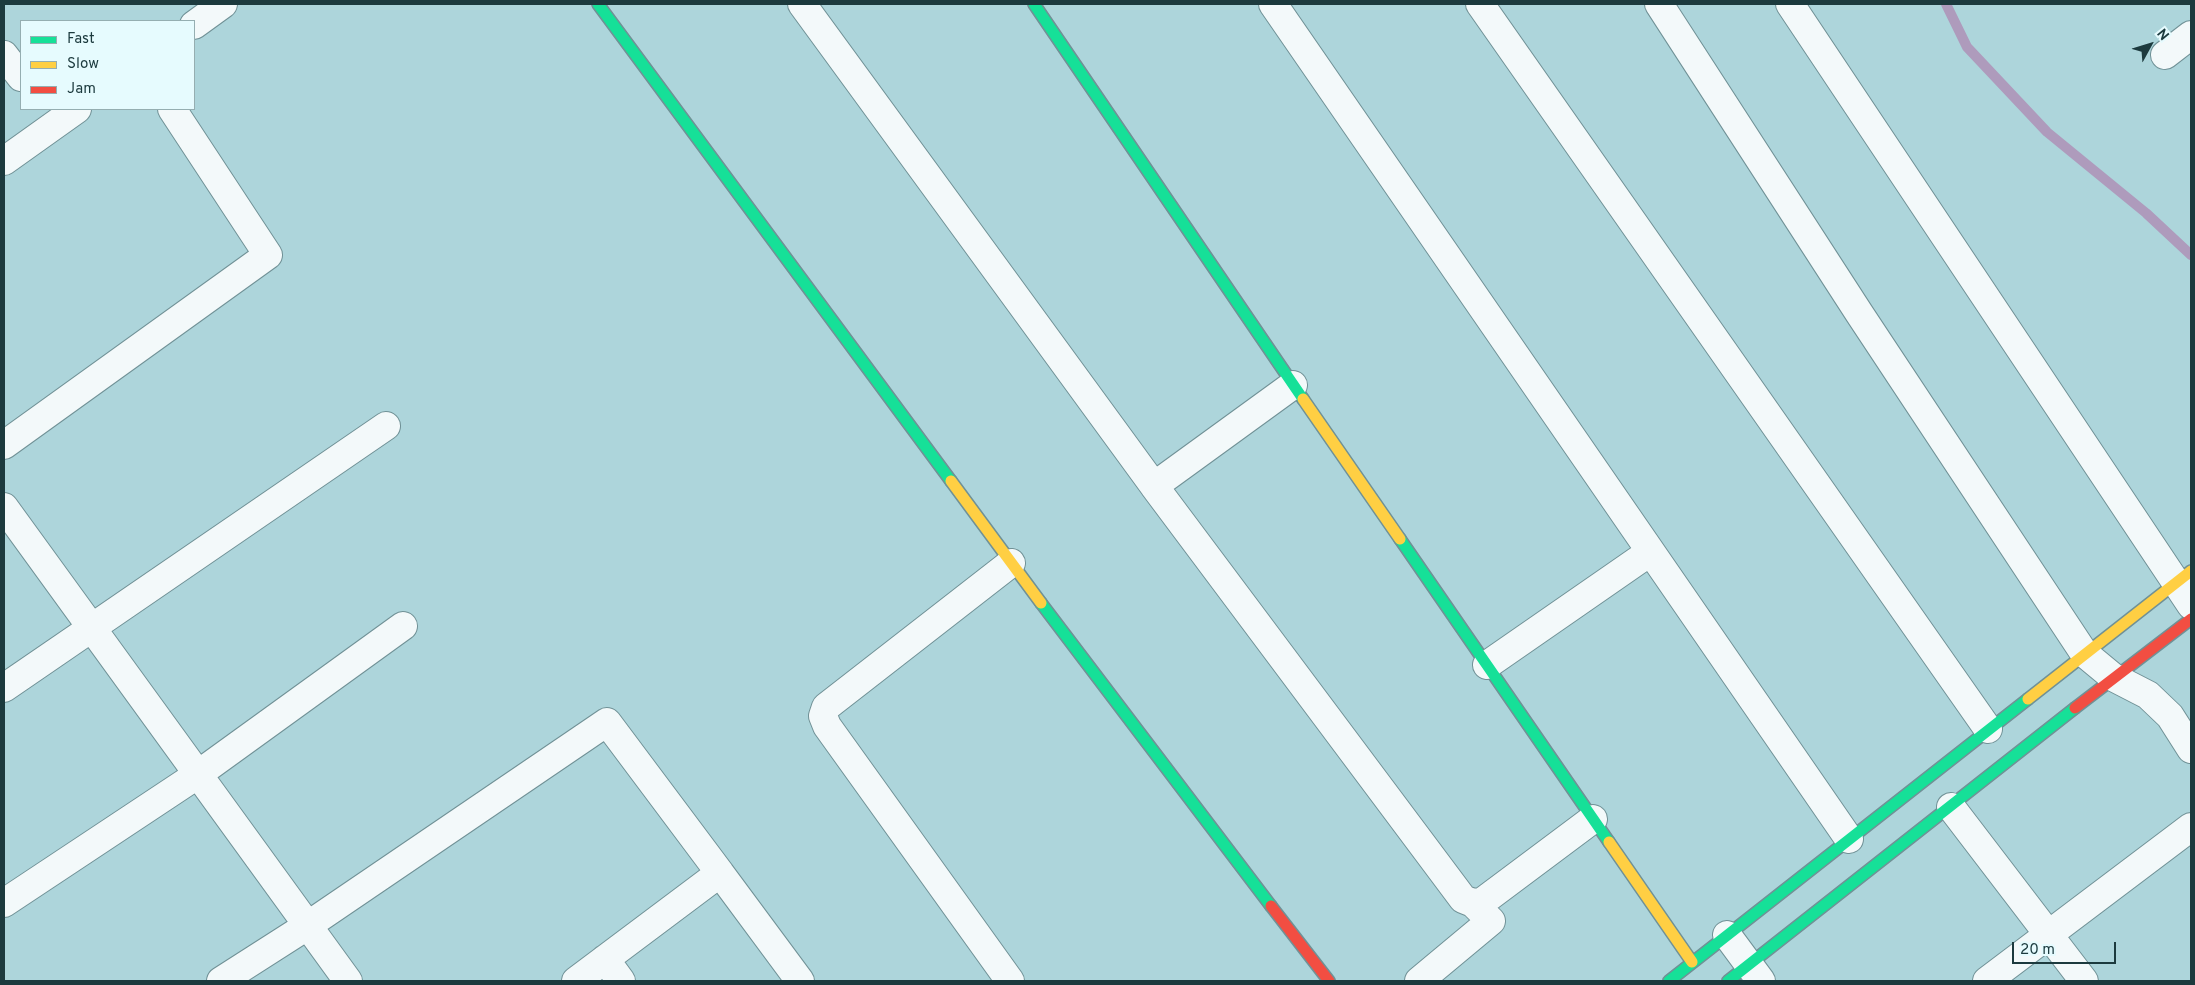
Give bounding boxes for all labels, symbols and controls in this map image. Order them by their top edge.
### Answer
legend [20,20,195,110]
north arrow [2125,20,2175,70]
text: N [2152,26,2172,45]
text: Fast [67,30,95,49]
text: Slow [67,55,99,74]
text: Jam [67,80,96,99]
scale bar [2015,932,2119,964]
text: 20 m [2020,941,2055,960]

